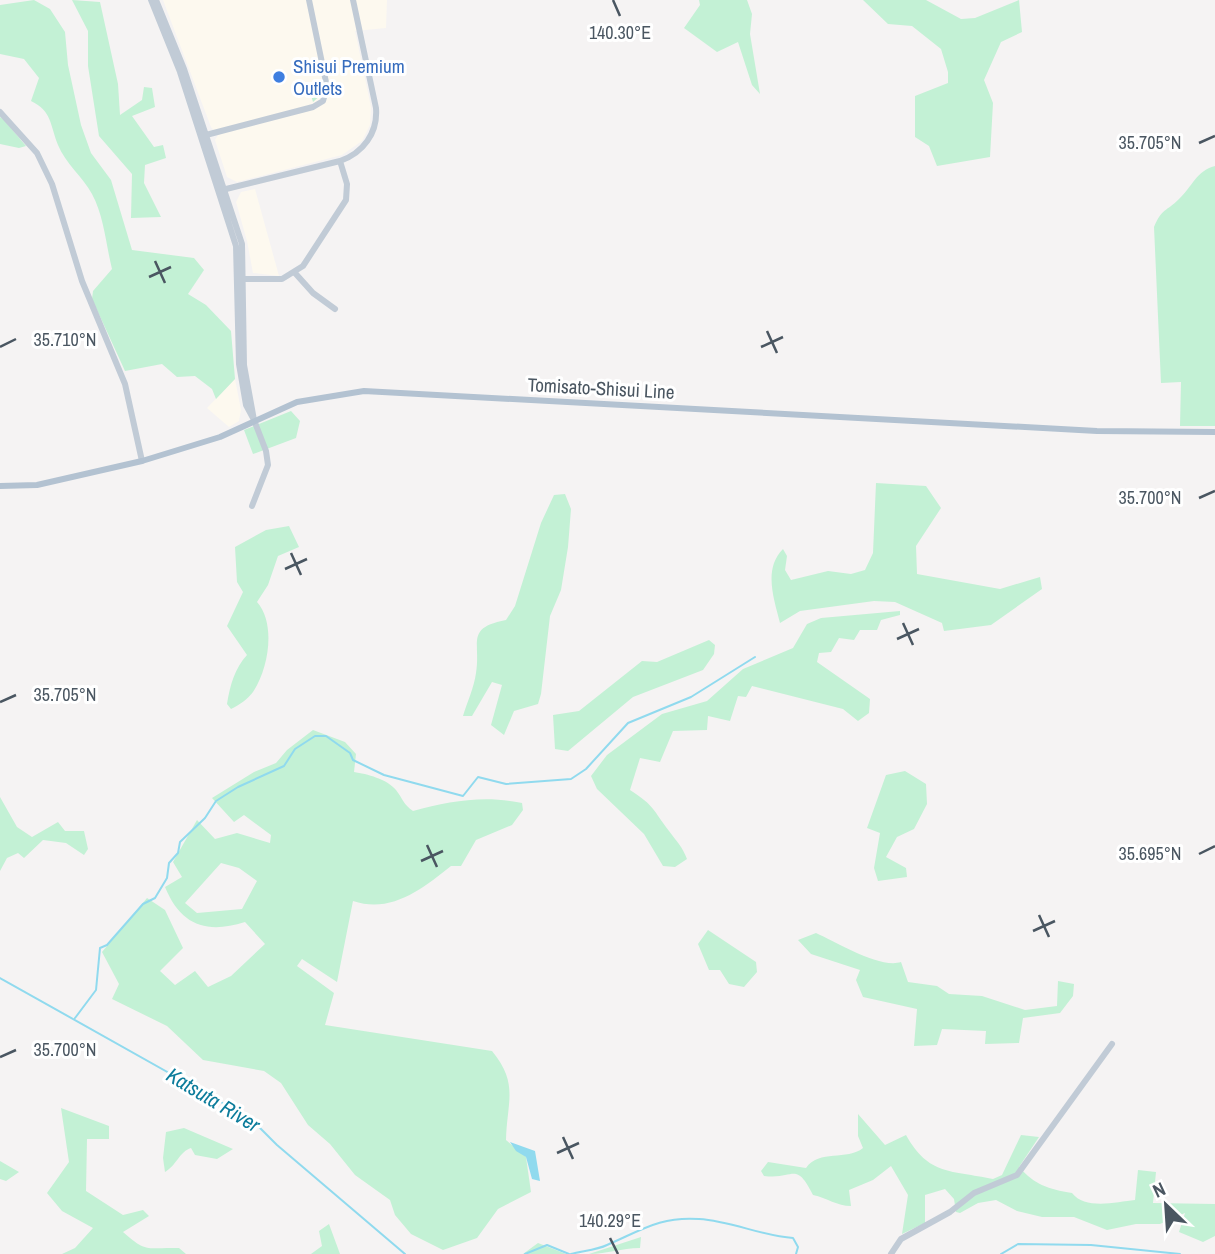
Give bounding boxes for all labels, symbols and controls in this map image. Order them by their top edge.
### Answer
text: 140.30°E [589,20,651,45]
place label: Shisui Premium Outlets [293,53,405,101]
marker: Shisui Premium Outlets [271,69,287,85]
text: 35.705°N [1119,130,1182,155]
text: 35.710°N [34,327,97,352]
street label: Tomisato-Shisui Line [527,371,675,405]
text: 35.700°N [1119,485,1182,510]
text: 35.705°N [34,682,97,707]
text: 35.695°N [1119,841,1182,866]
text: 35.700°N [34,1037,97,1062]
water label: Katsuta River [161,1060,267,1140]
north arrow [1131,1170,1201,1240]
text: N [1148,1175,1169,1204]
text: 140.29°E [579,1208,641,1233]

